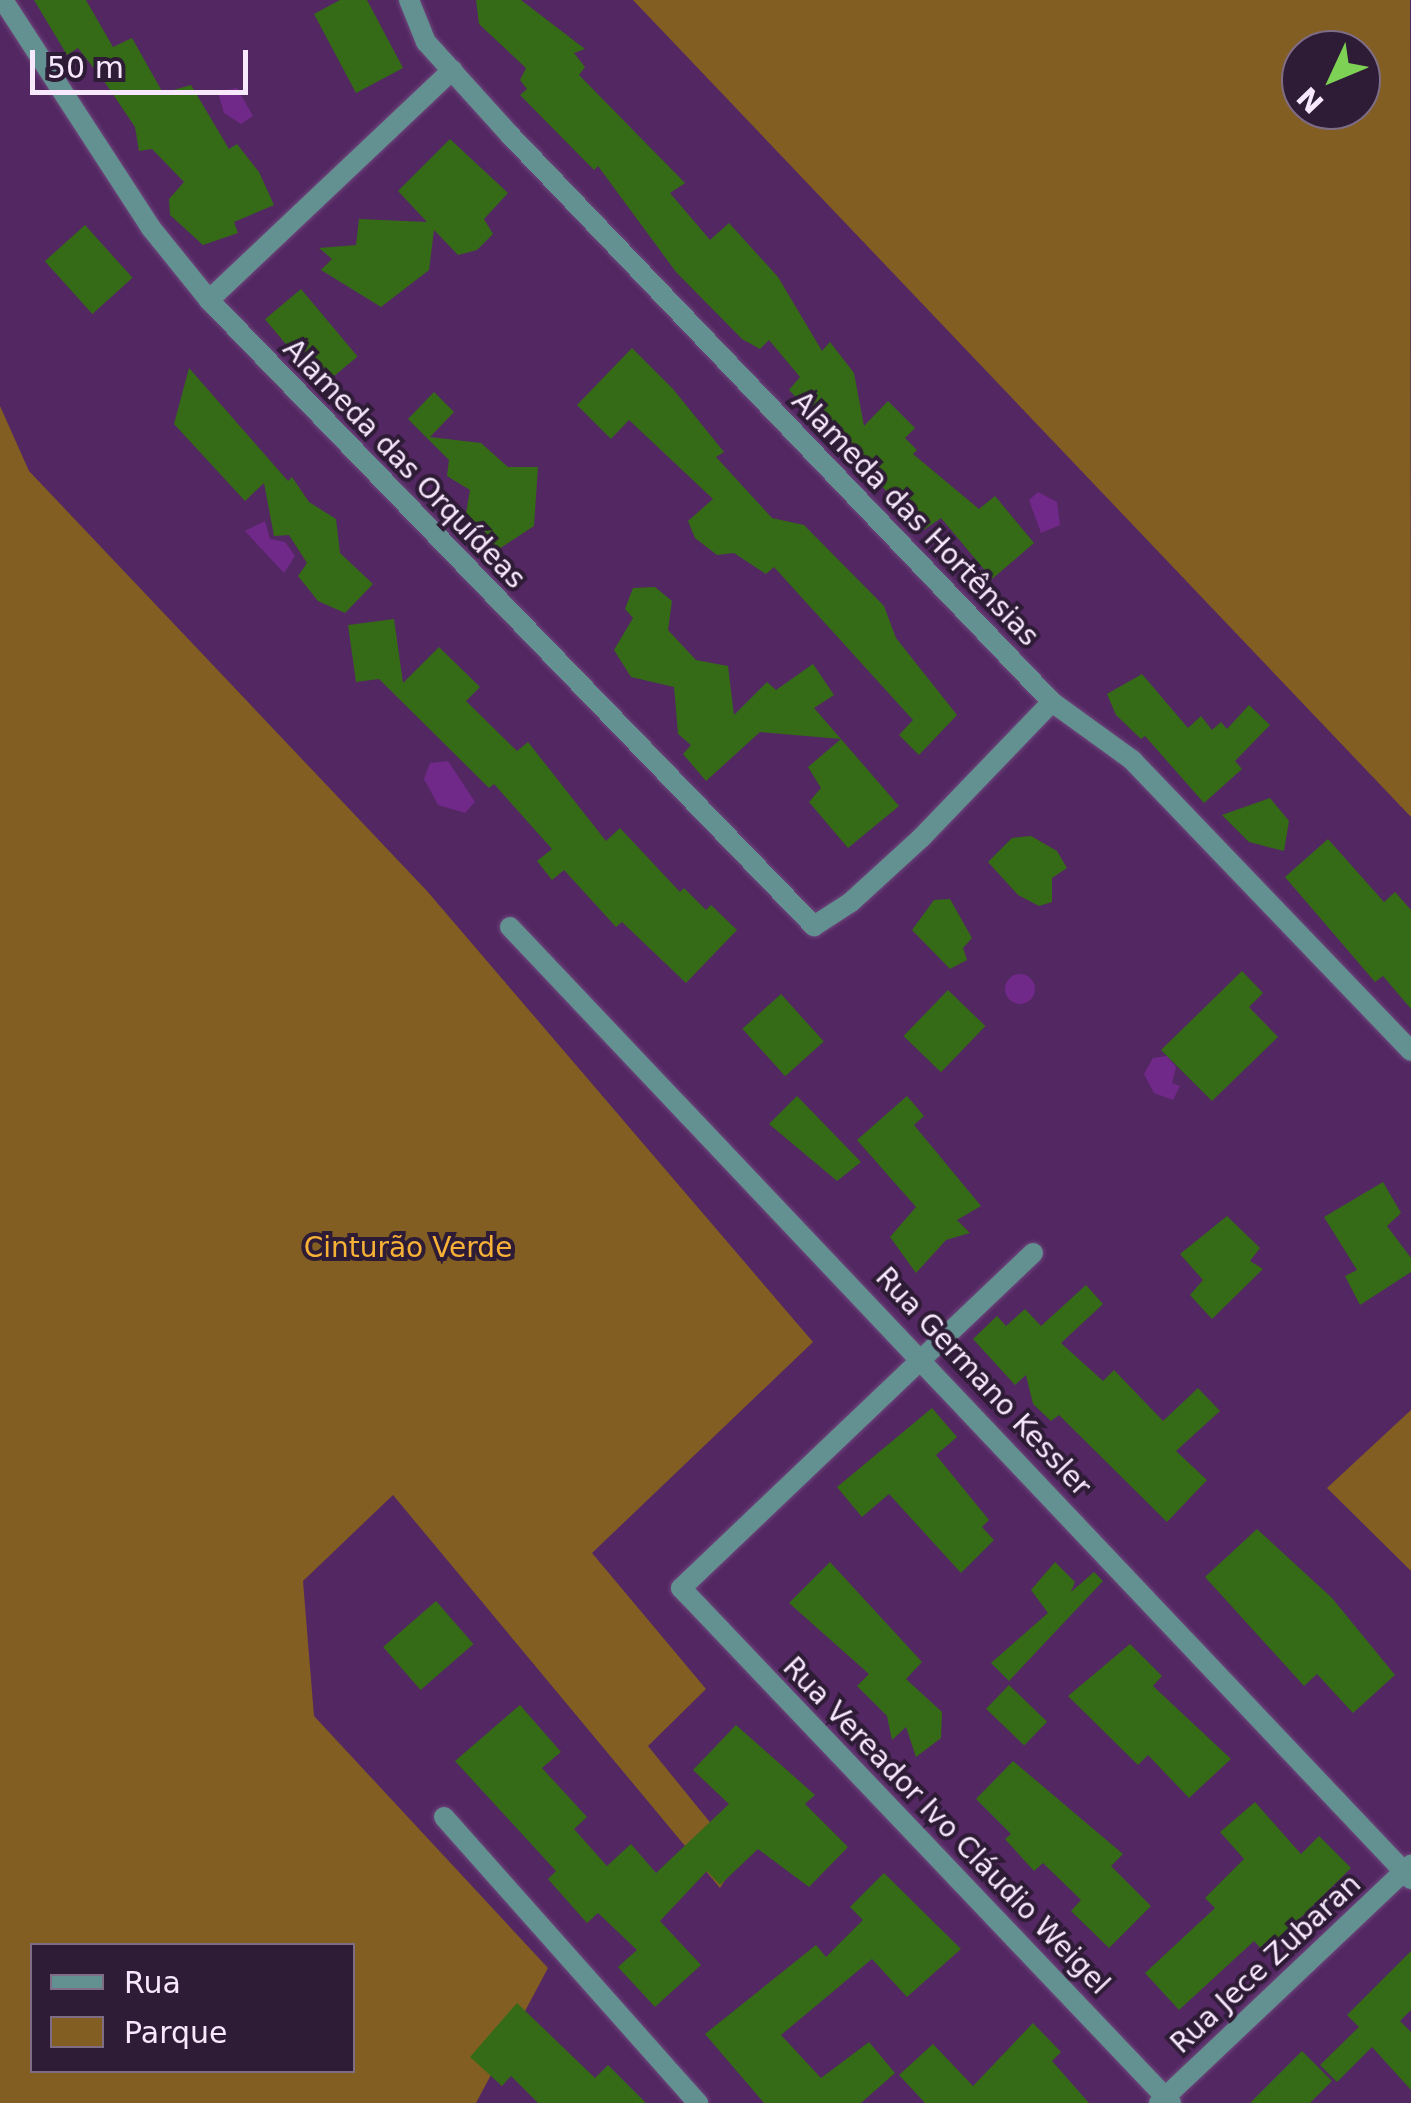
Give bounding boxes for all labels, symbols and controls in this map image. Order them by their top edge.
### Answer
scale bar [35,30,252,92]
north arrow [1281,30,1381,130]
text: 50 m [47,50,124,85]
text: N [1290,80,1331,120]
street label: Alameda das Orquídeas [276,332,532,596]
street label: Alameda das Hortênsias [785,385,1045,653]
park label: Cinturão Verde [304,1231,512,1265]
street label: Rua Germano Kessler [868,1261,1098,1503]
street label: Rua Vereador Ivo Cláudio Weigel [776,1651,1116,2001]
street label: Rua Jece Zubaran [1164,1867,1368,2061]
legend [30,1943,355,2073]
text: Rua [124,1965,181,2000]
text: Parque [124,2015,227,2050]

